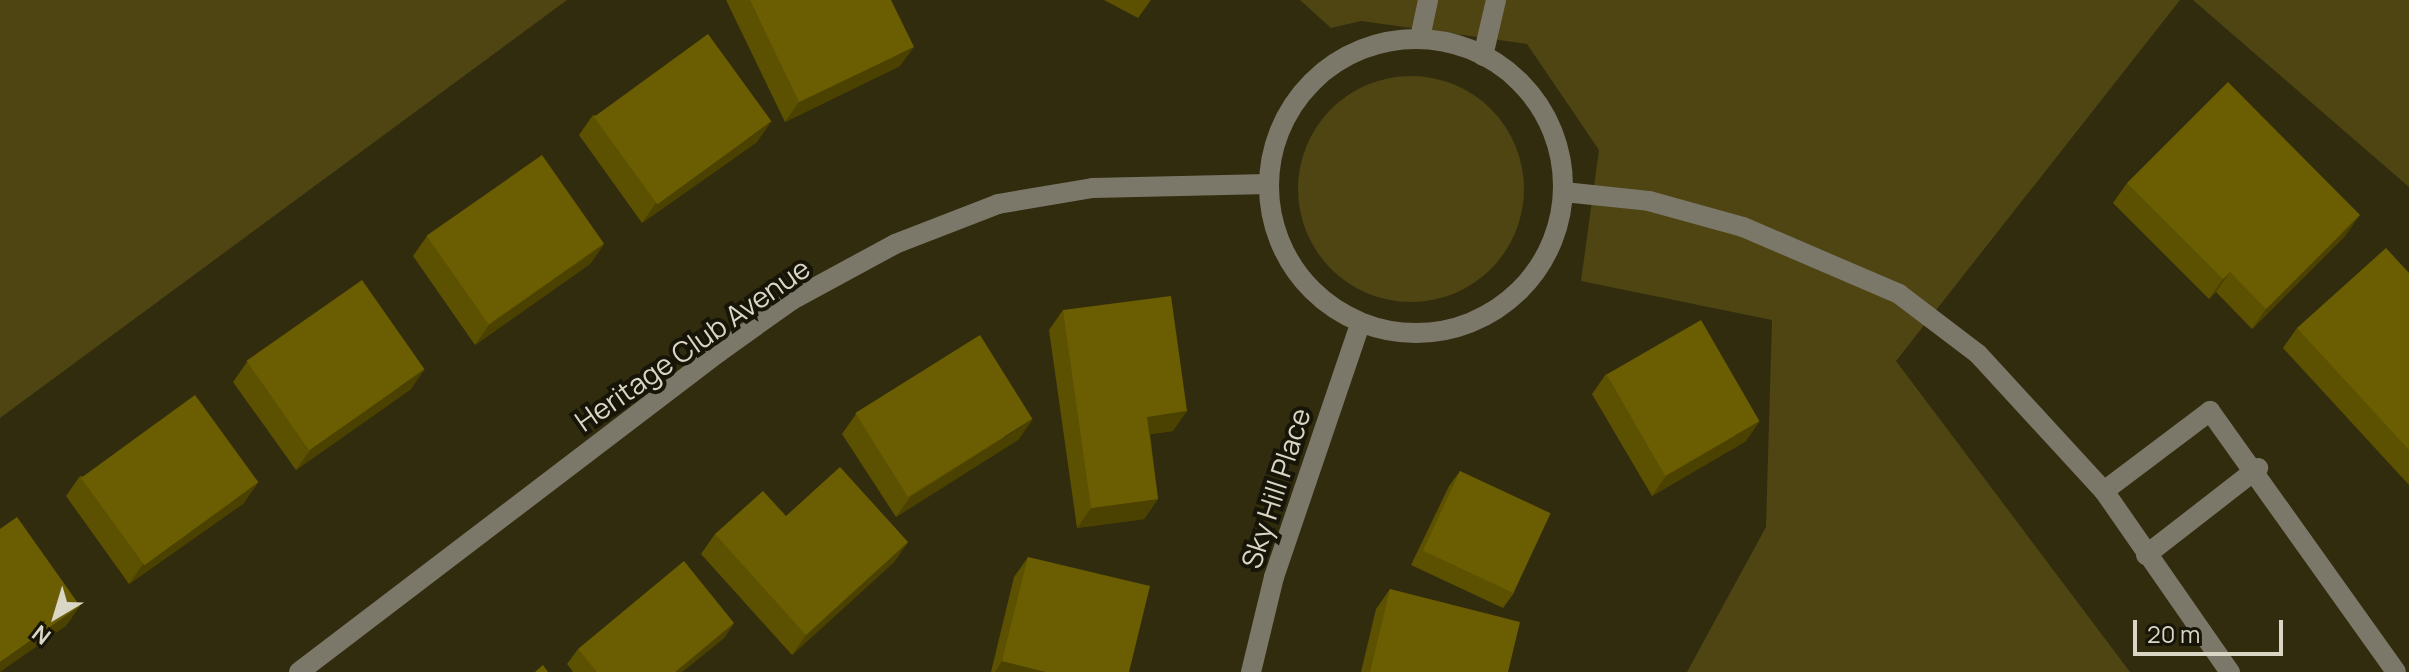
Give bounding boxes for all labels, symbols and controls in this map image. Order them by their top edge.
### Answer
street label: Heritage Club Avenue [568,250,816,438]
street label: Sky Hill Place [1233,404,1317,572]
north arrow [16,576,96,656]
scale bar [2137,604,2287,654]
text: 20 m [2147,617,2200,650]
text: N [26,618,57,652]

